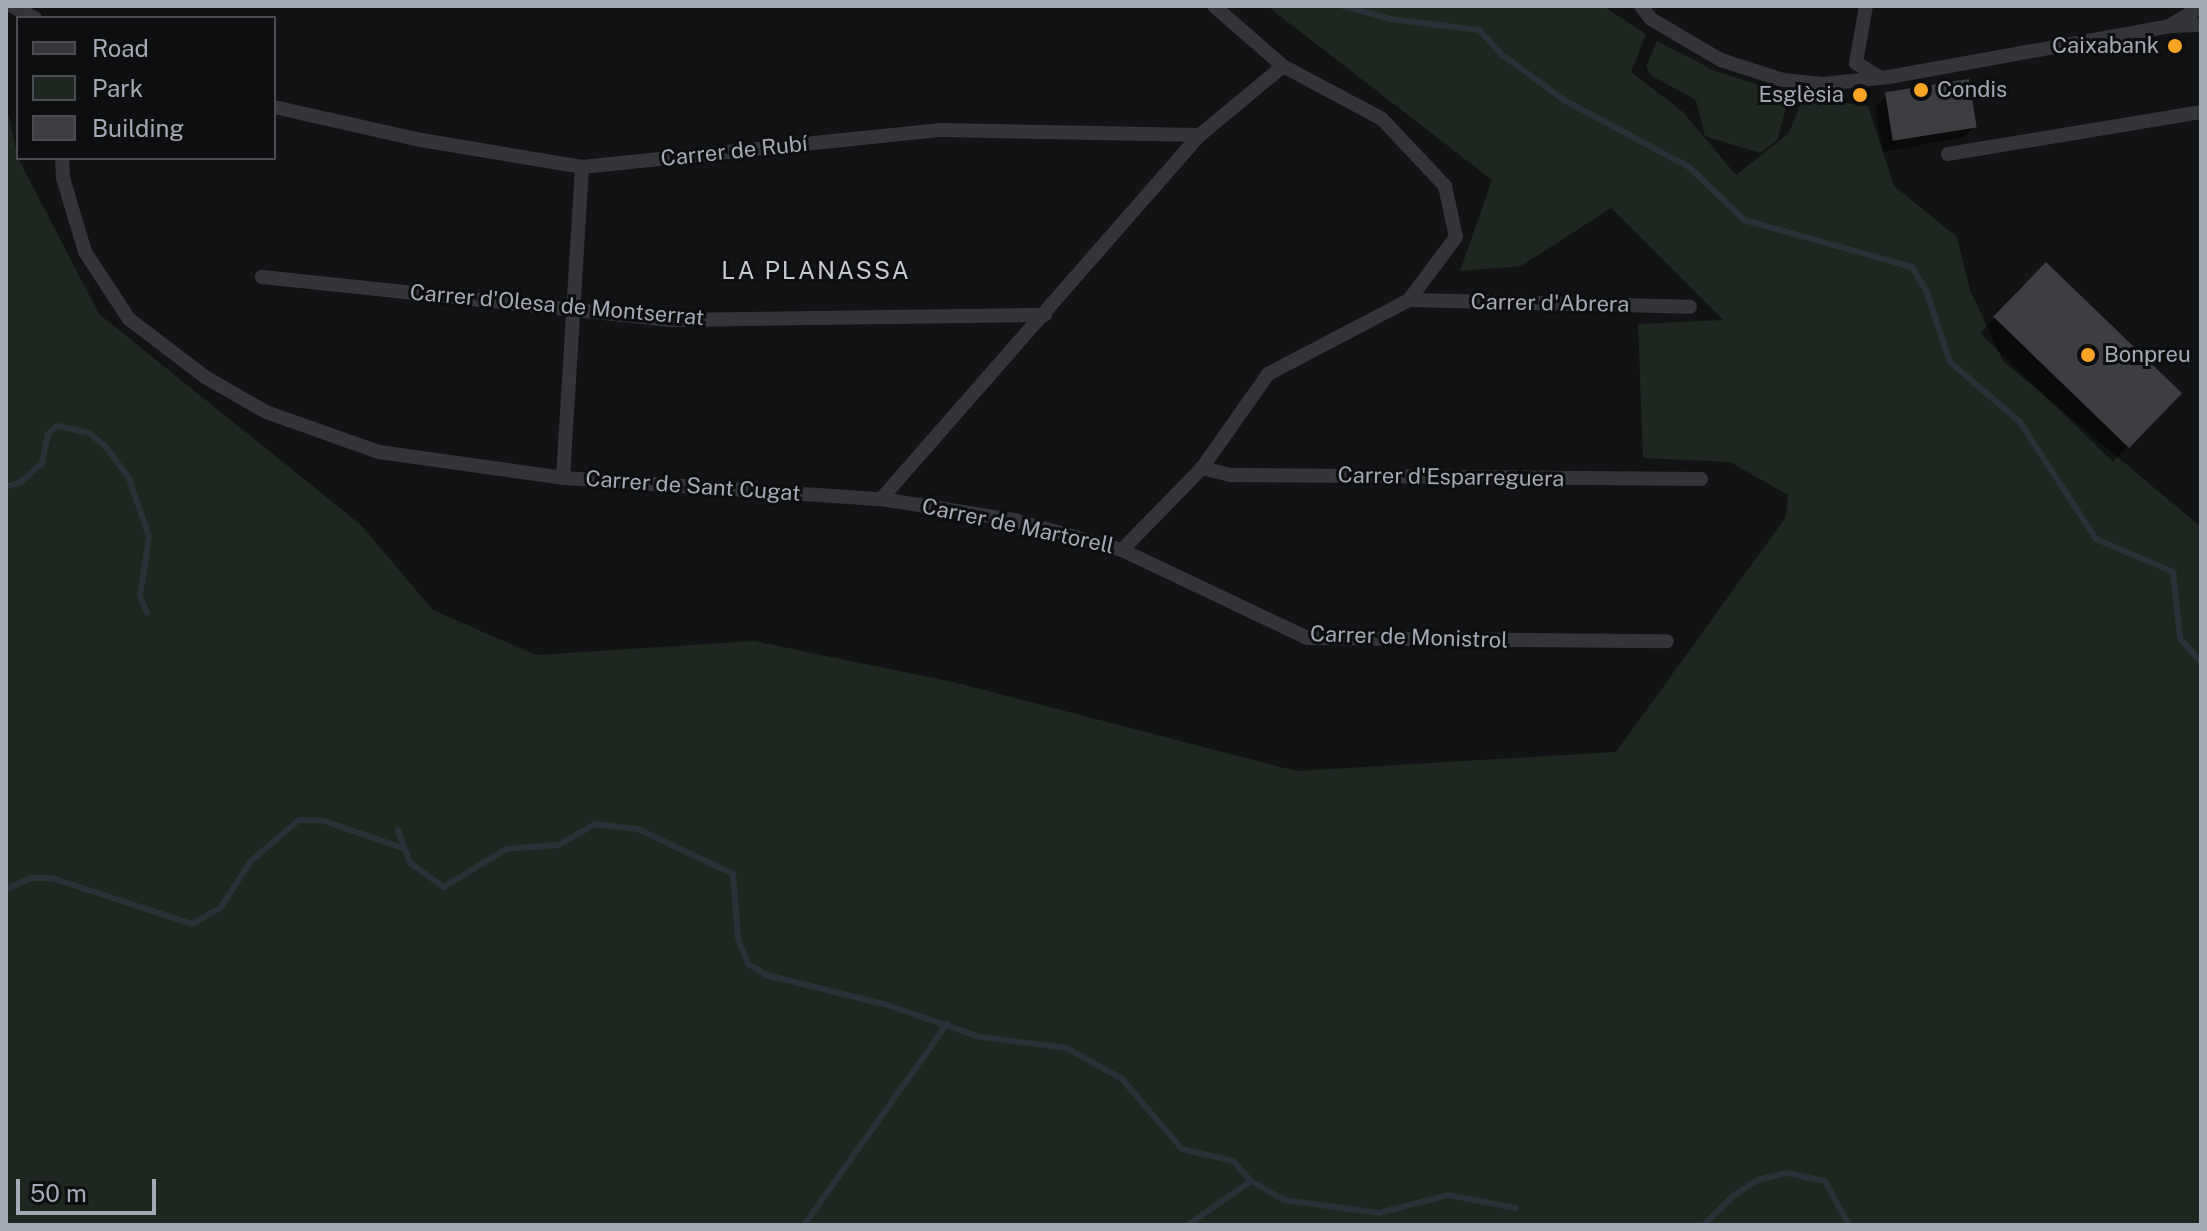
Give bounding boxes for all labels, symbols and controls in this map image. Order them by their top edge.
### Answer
legend [16,16,276,160]
place label: Caixabank [2052,33,2159,59]
text: Road [92,34,149,62]
marker: Caixabank [2166,37,2184,55]
text: Park [92,74,143,102]
place label: Condis [1937,77,2007,103]
marker: Condis [1912,81,1930,99]
place label: Esglèsia [1759,82,1844,108]
marker: Esglèsia [1851,86,1869,104]
text: Building [92,114,184,142]
street label: Carrer de Rubí [659,130,809,172]
district label: LA PLANASSA [721,257,911,285]
street label: Carrer d'Olesa de Montserrat [408,279,706,331]
street label: Carrer d'Abrera [1470,288,1630,318]
place label: Bonpreu [2104,342,2191,368]
marker: Bonpreu [2079,346,2097,364]
street label: Carrer d'Esparreguera [1337,462,1565,492]
street label: Carrer de Sant Cugat [584,465,802,507]
street label: Carrer de Martorell [919,493,1117,559]
street label: Carrer de Monistrol [1309,620,1509,654]
scale bar [20,1163,160,1213]
text: 50 m [30,1179,87,1207]

